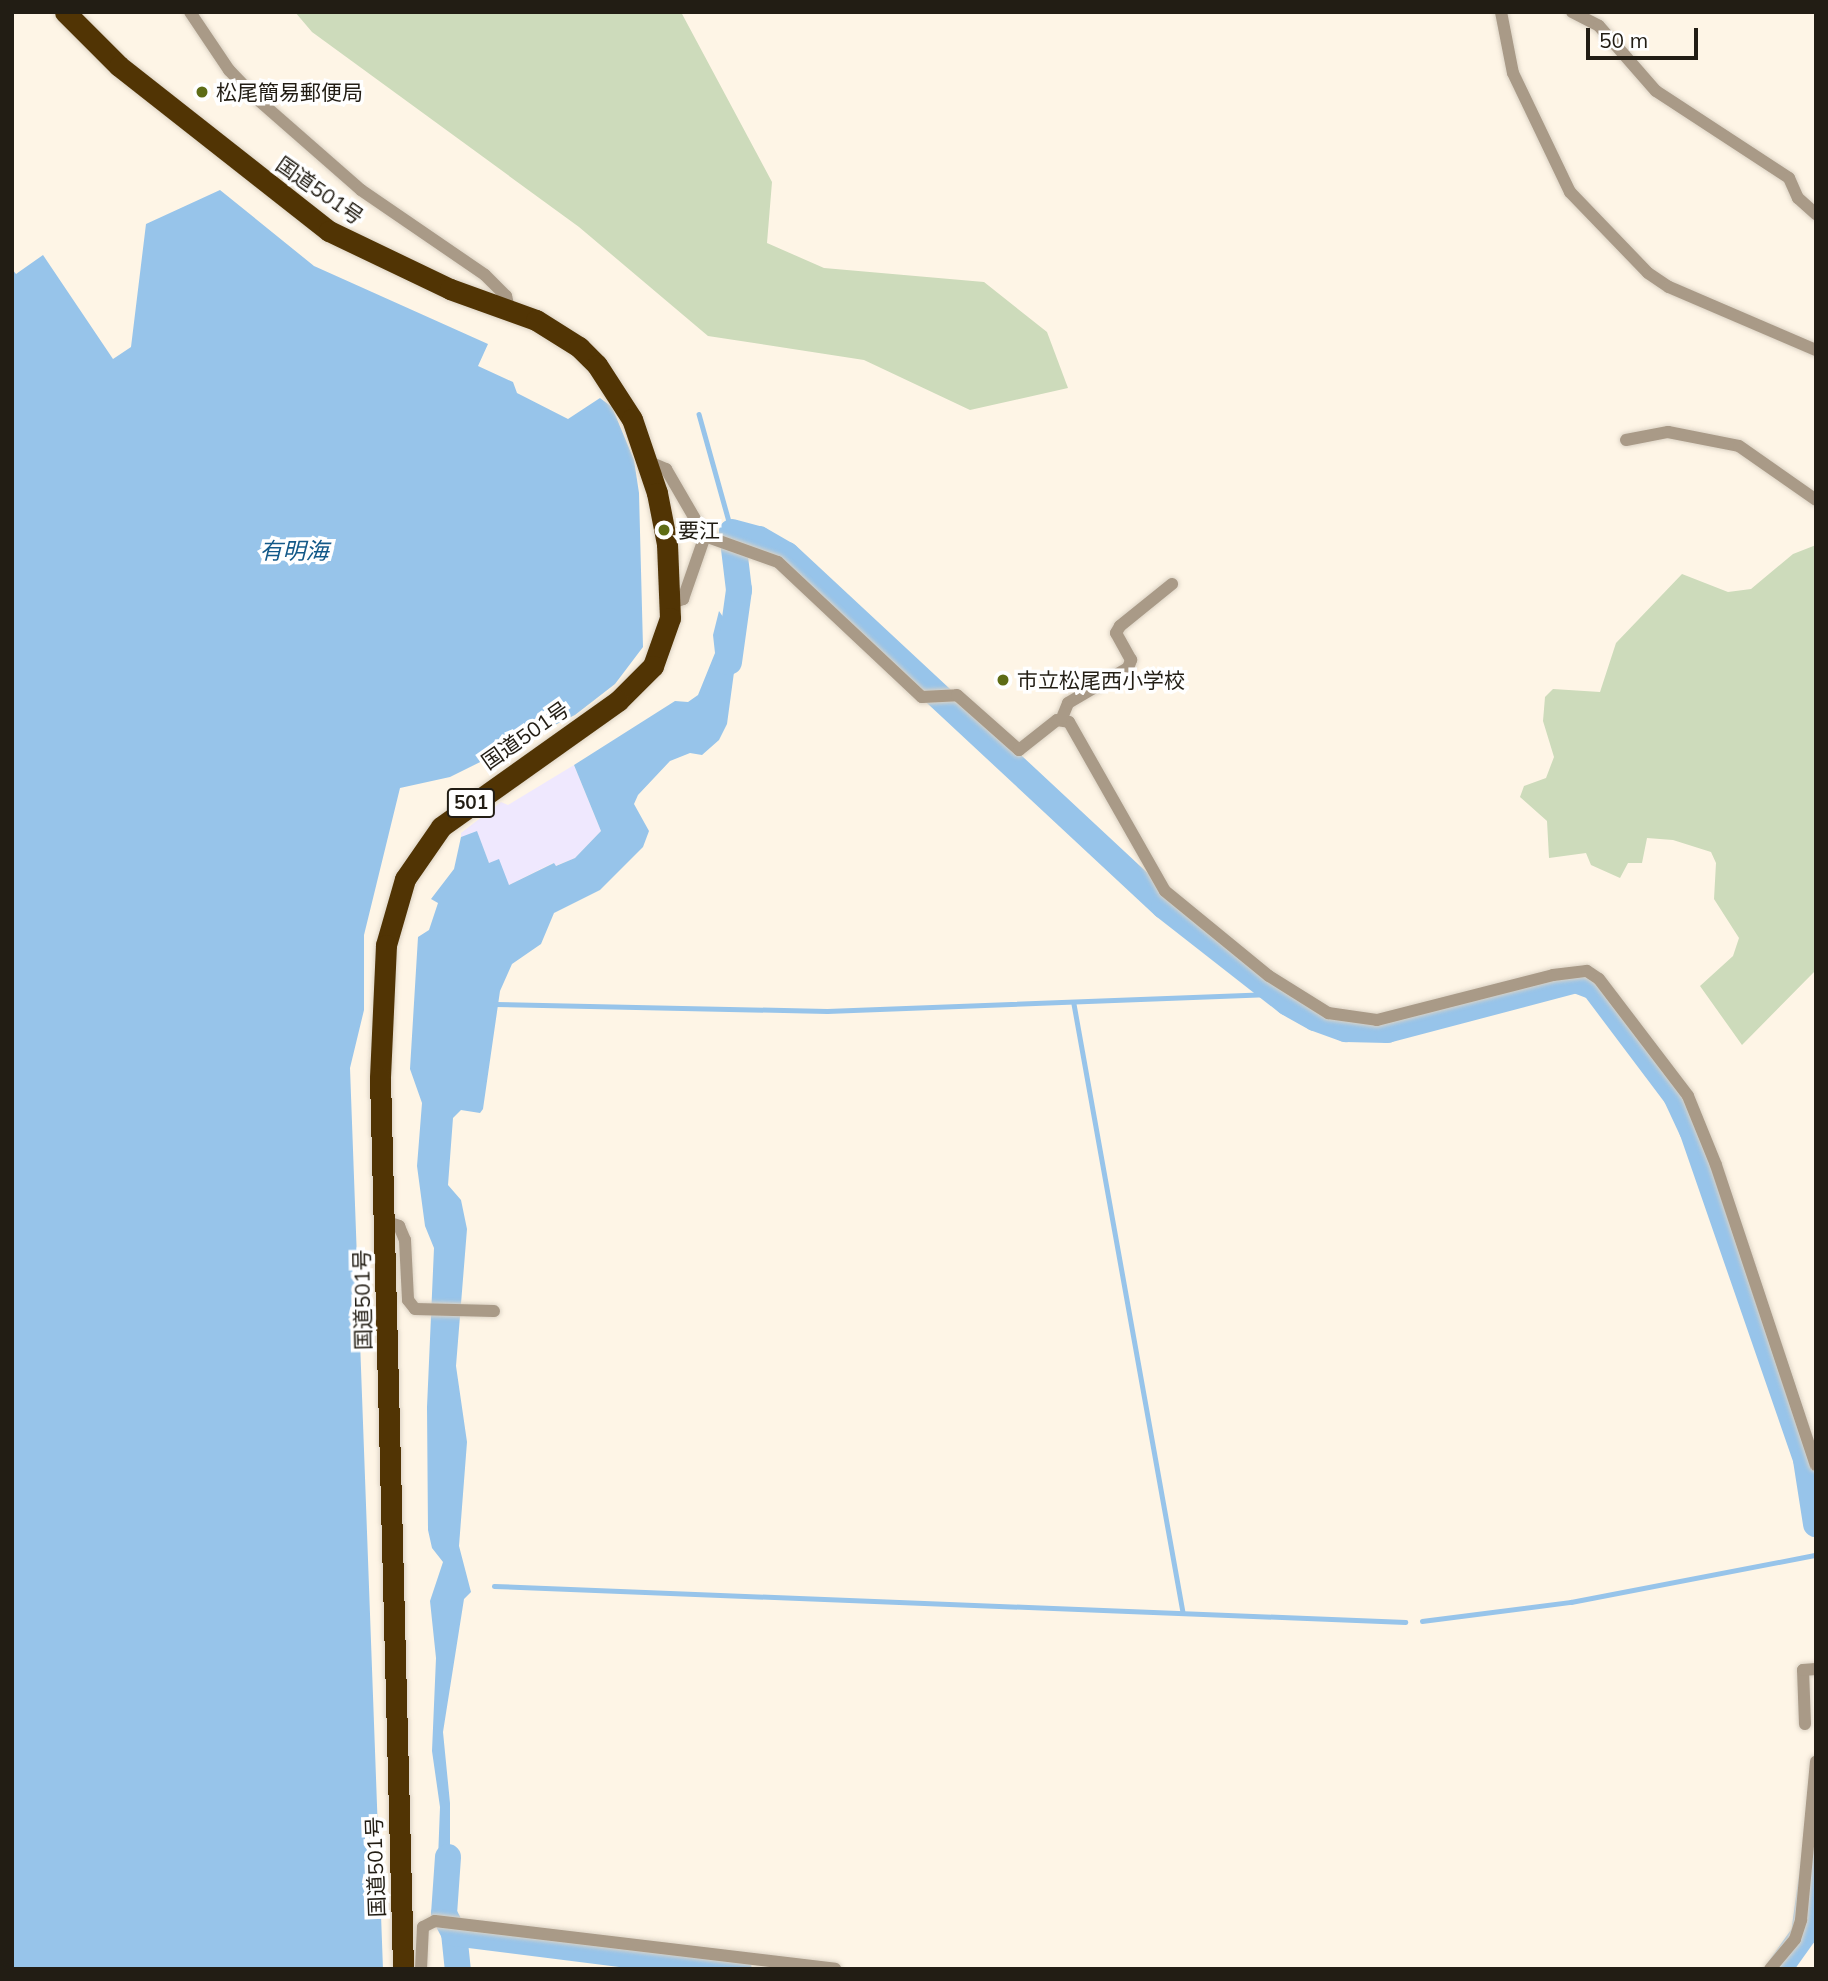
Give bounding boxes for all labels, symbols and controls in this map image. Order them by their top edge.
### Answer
scale bar [1590,14,1702,58]
text: 50 m [1599,27,1648,53]
place label: 松尾簡易郵便局 [216,79,363,105]
marker: 松尾簡易郵便局 [194,84,210,100]
street label: 国道501号 [271,151,369,229]
place label: 要江 [678,517,720,543]
marker: 要江 [656,522,672,538]
water label: 有明海 [260,537,328,565]
place label: 市立松尾西小学校 [1017,667,1185,693]
marker: 市立松尾西小学校 [995,672,1011,688]
street label: 国道501号 [476,696,574,774]
road number: 501 [447,788,496,818]
street label: 国道501号 [349,1249,375,1351]
street label: 国道501号 [361,1816,389,1918]

